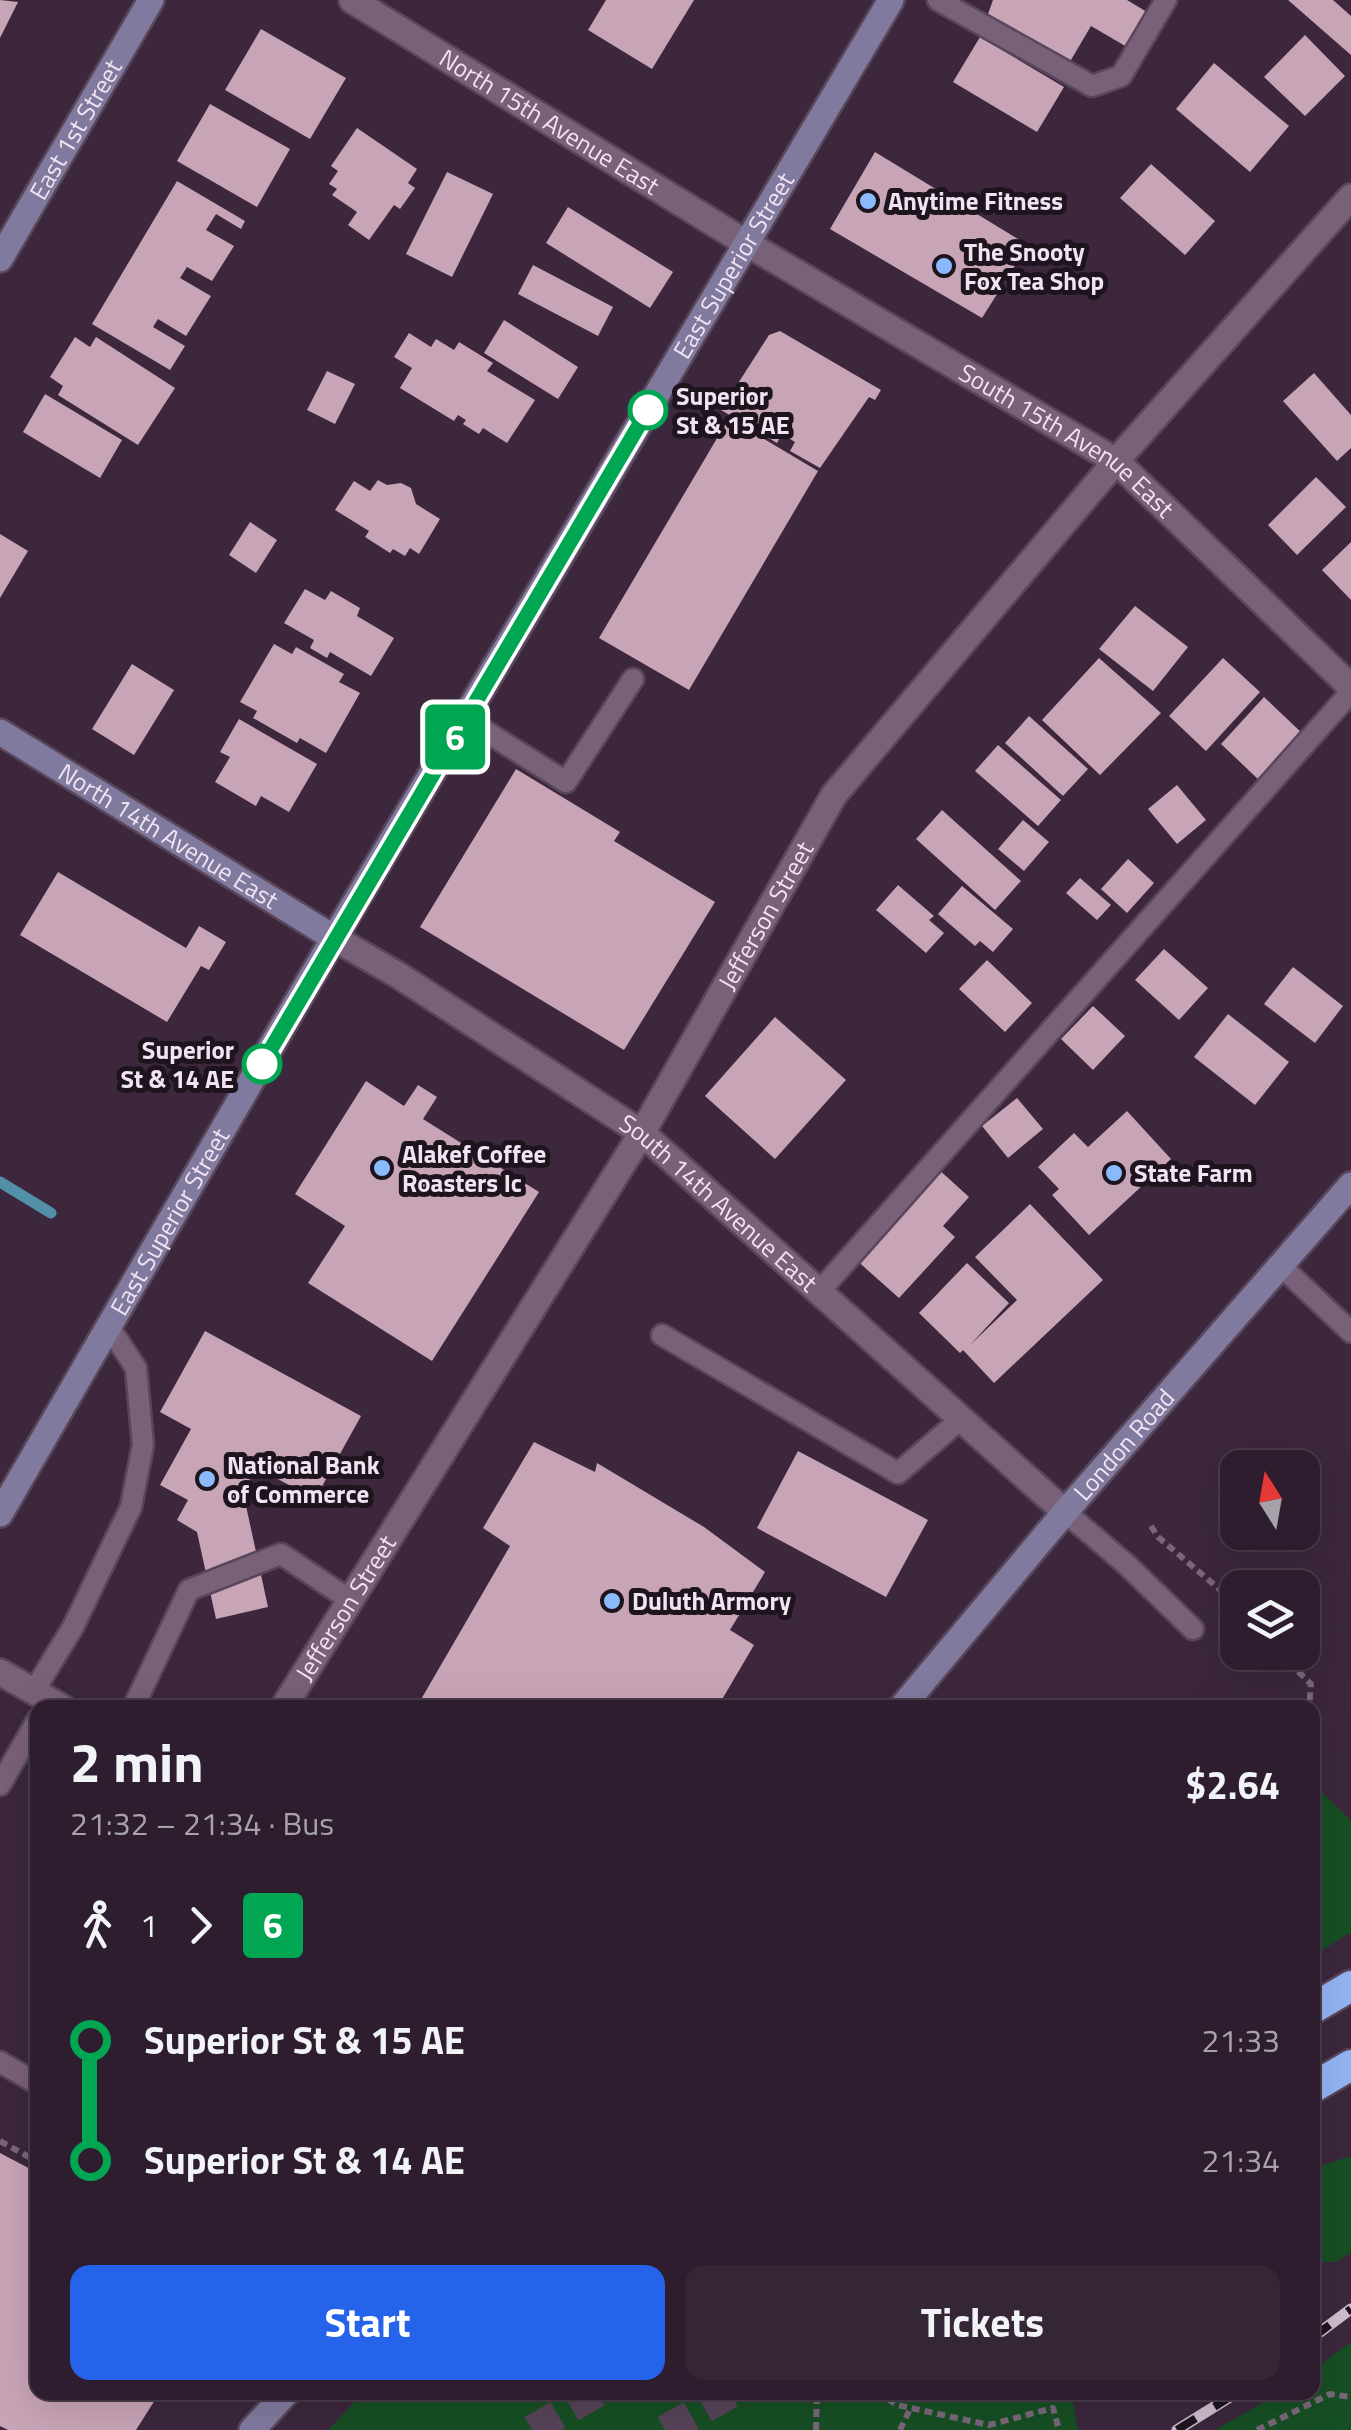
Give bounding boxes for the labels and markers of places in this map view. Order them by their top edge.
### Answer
place label: Anytime Fitness [888,182,1063,220]
marker: Anytime Fitness [857,190,879,212]
place label: The Snooty Fox Tea Shop [964,233,1104,300]
marker: The Snooty Fox Tea Shop [933,255,955,277]
place label: Superior St & 15 AE [676,377,790,444]
marker: Superior St & 15 AE [629,391,667,429]
place label: Superior St & 14 AE [120,1031,234,1098]
marker: Superior St & 14 AE [243,1045,281,1083]
place label: Alakef Coffee Roasters Ic [402,1135,546,1202]
place label: State Farm [1134,1154,1253,1192]
marker: Alakef Coffee Roasters Ic [371,1157,393,1179]
marker: State Farm [1103,1162,1125,1184]
place label: National Bank of Commerce [227,1446,380,1513]
marker: National Bank of Commerce [196,1468,218,1490]
place label: Duluth Armory [632,1582,792,1620]
marker: Duluth Armory [601,1590,623,1612]

